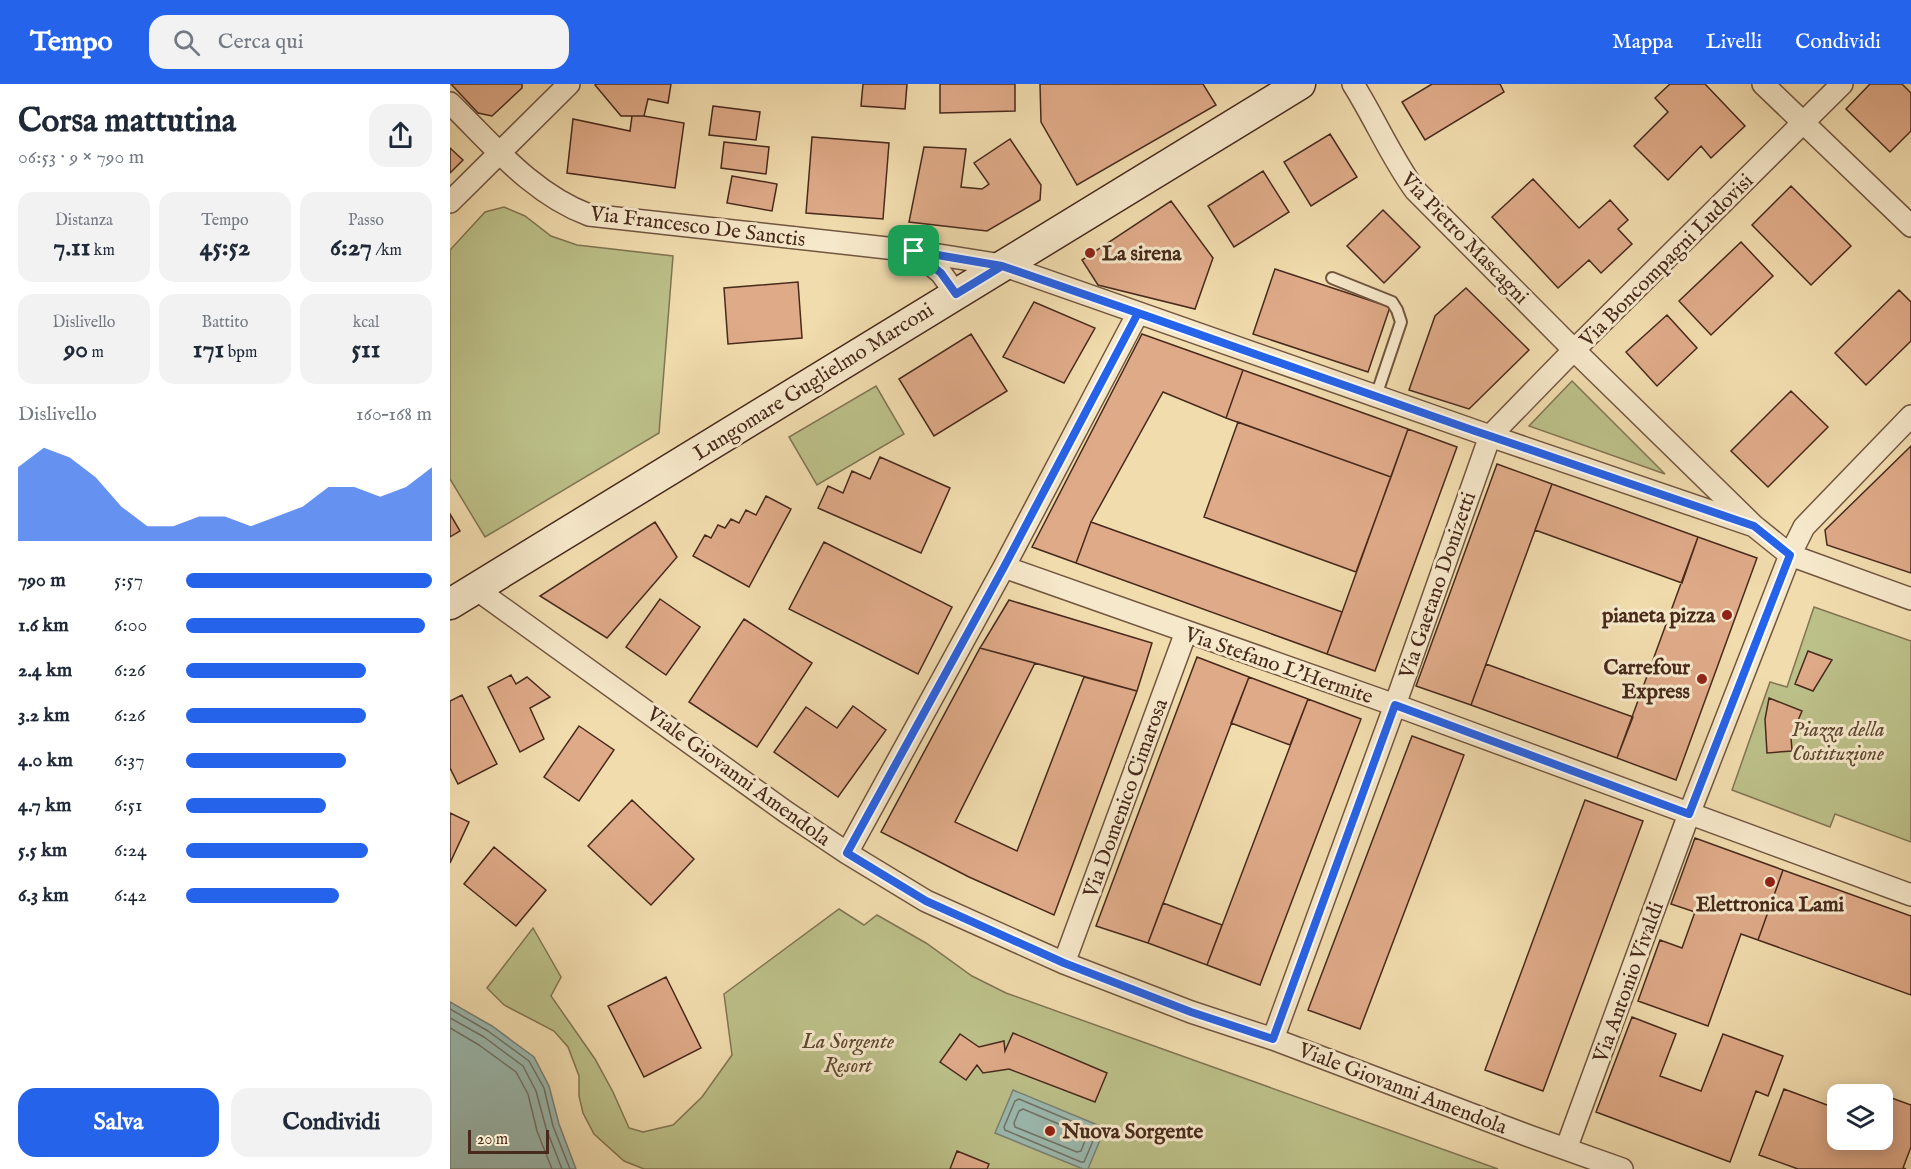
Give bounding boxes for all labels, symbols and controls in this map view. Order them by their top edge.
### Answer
search box [149,15,569,69]
text: Tempo [30,25,113,60]
icon: search [170,26,203,59]
text: Cerca qui [218,28,304,56]
text: Mappa [1612,29,1673,56]
text: Livelli [1706,29,1762,56]
text: Condividi [1795,29,1881,56]
text: Corsa mattutina [18,101,236,143]
button: share [369,104,432,167]
text: 06:53 · 9 × 790 m [18,145,144,170]
street label: Via Pietro Mascagni [1393,166,1534,311]
street label: Via Boncompagni Ludovisi [1574,168,1760,354]
street label: Via Francesco De Sanctis [588,201,807,254]
text: Distanza [55,211,113,231]
text: Tempo [201,211,249,231]
text: Passo [348,211,384,231]
pin [888,225,939,276]
text: 7.11 [53,231,90,264]
text: 45:52 [200,231,250,264]
text: 6:27 [330,231,372,264]
icon: arrive [897,234,930,267]
text: km [90,241,115,261]
text: /km [372,241,402,261]
place label: La sirena [1102,241,1182,268]
marker: La sirena [1083,246,1097,260]
street label: Lungomare Guglielmo Marconi [689,297,939,467]
text: Dislivello [53,313,115,333]
text: Battito [202,313,248,333]
text: kcal [353,313,379,333]
text: 90 [64,333,88,366]
text: 171 [193,333,224,366]
text: 511 [352,333,380,366]
text: m [88,343,104,363]
text: bpm [224,343,257,363]
text: Dislivello [18,402,97,427]
text: 160–168 m [356,402,432,427]
street label: Via Gaetano Donizetti [1393,488,1483,684]
text: 790 m [18,568,66,593]
text: 5:57 [114,568,143,593]
place label: pianeta pizza [1601,603,1716,630]
marker: pianeta pizza [1720,608,1734,622]
text: 1.6 km [18,613,69,638]
text: 6:00 [114,613,147,638]
street label: Via Stefano L'Hermite [1180,621,1377,711]
place label: Carrefour Express [1604,655,1690,706]
text: 2.4 km [18,658,72,683]
text: 6:26 [114,658,146,683]
marker: Carrefour Express [1695,672,1709,686]
street label: Via Domenico Cimarosa [1077,694,1175,903]
street label: Viale Giovanni Amendola [640,701,836,854]
text: 3.2 km [18,703,70,728]
text: 6:26 [114,703,146,728]
park label: Piazza della Costituzione [1792,717,1884,768]
text: 4.0 km [18,748,73,773]
text: 6:37 [114,748,145,773]
text: 4.7 km [18,793,71,818]
text: 6:51 [114,793,142,818]
text: 5.5 km [18,838,67,863]
text: 6:24 [114,838,147,863]
marker: Elettronica Lami [1763,875,1777,889]
text: 6.3 km [18,883,69,908]
text: 6:42 [114,883,147,908]
place label: Elettronica Lami [1696,892,1845,919]
street label: Via Antonio Vivaldi [1587,898,1671,1068]
park label: La Sorgente Resort [801,1029,894,1080]
street label: Viale Giovanni Amendola [1294,1037,1511,1142]
map controls [1827,1084,1893,1150]
button: layers [1827,1084,1893,1150]
button: Salva [18,1088,219,1157]
button: Condividi [231,1088,432,1157]
place label: Nuova Sorgente [1061,1119,1204,1146]
marker: Nuova Sorgente [1043,1124,1057,1138]
scale bar [468,1127,549,1154]
text: 20 m [477,1130,508,1150]

